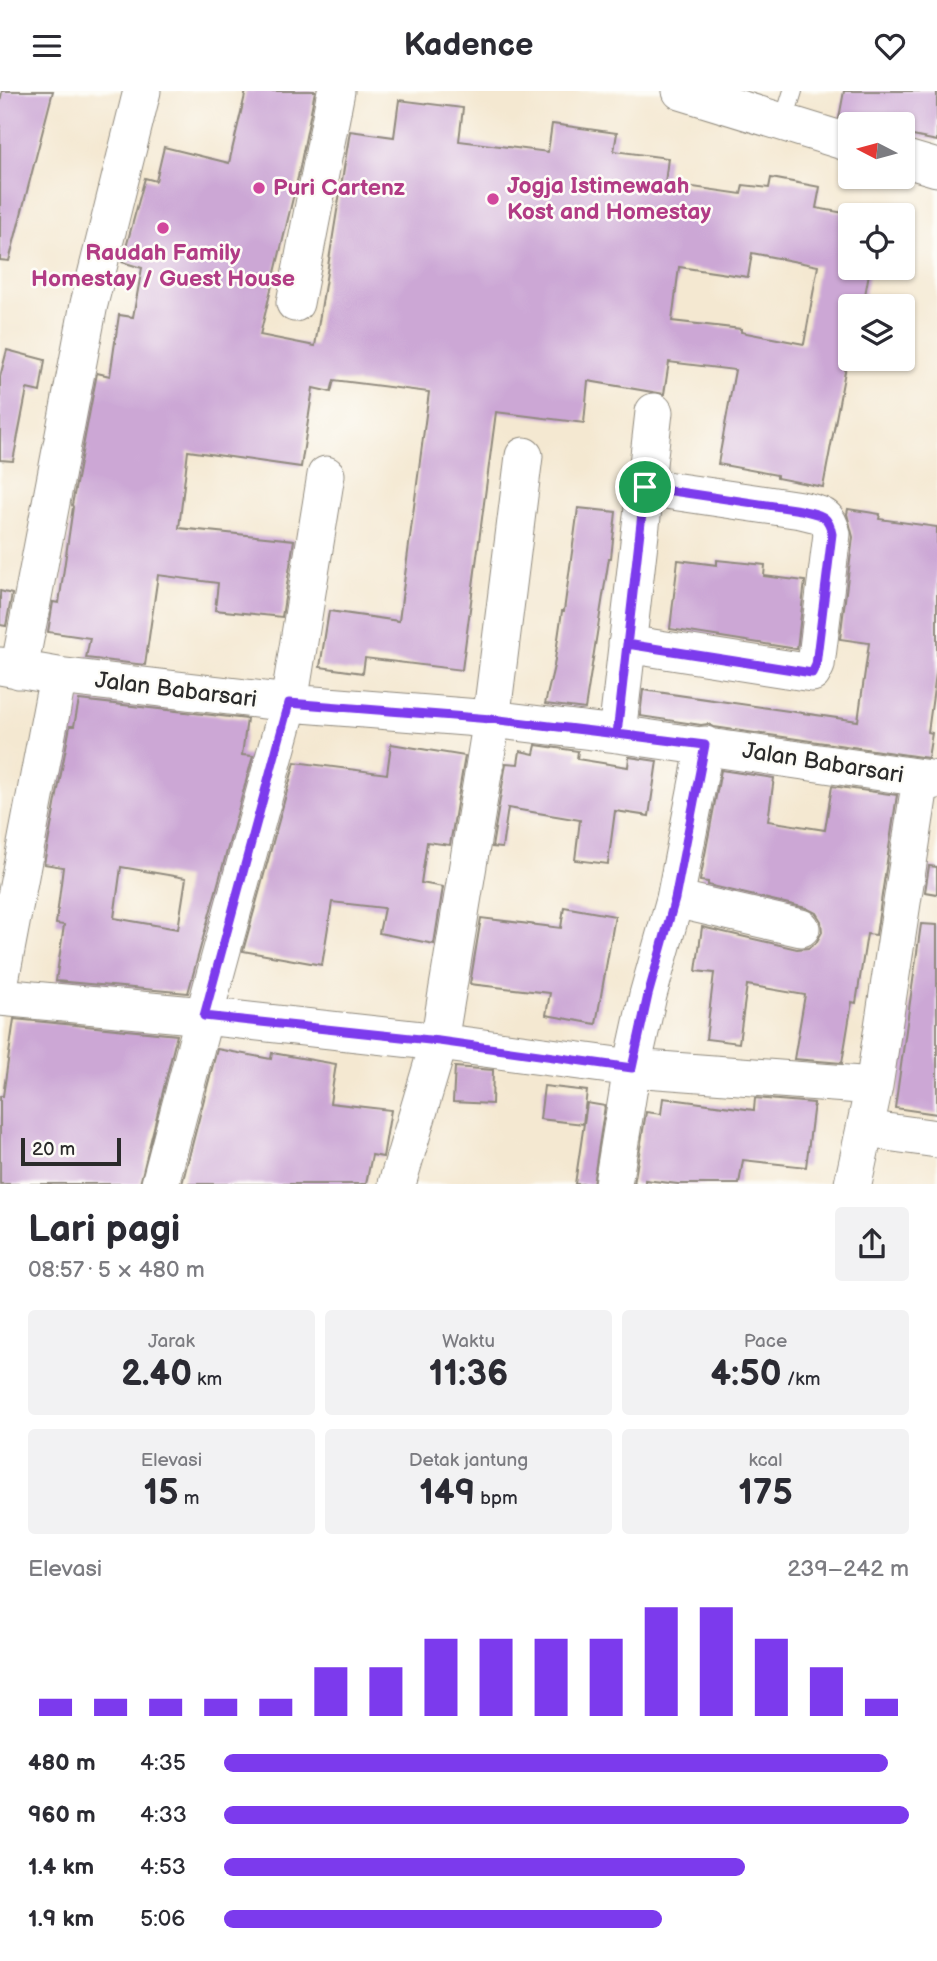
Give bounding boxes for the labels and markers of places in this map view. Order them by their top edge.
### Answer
place label: Jogja Istimewaah Kost and Homestay [507,172,711,226]
place label: Puri Cartenz [273,174,405,202]
marker: Puri Cartenz [251,180,267,196]
marker: Jogja Istimewaah Kost and Homestay [485,191,501,207]
marker: Raudah Family Homestay / Guest House [155,220,171,236]
place label: Raudah Family Homestay / Guest House [31,239,295,293]
pin [615,457,675,517]

